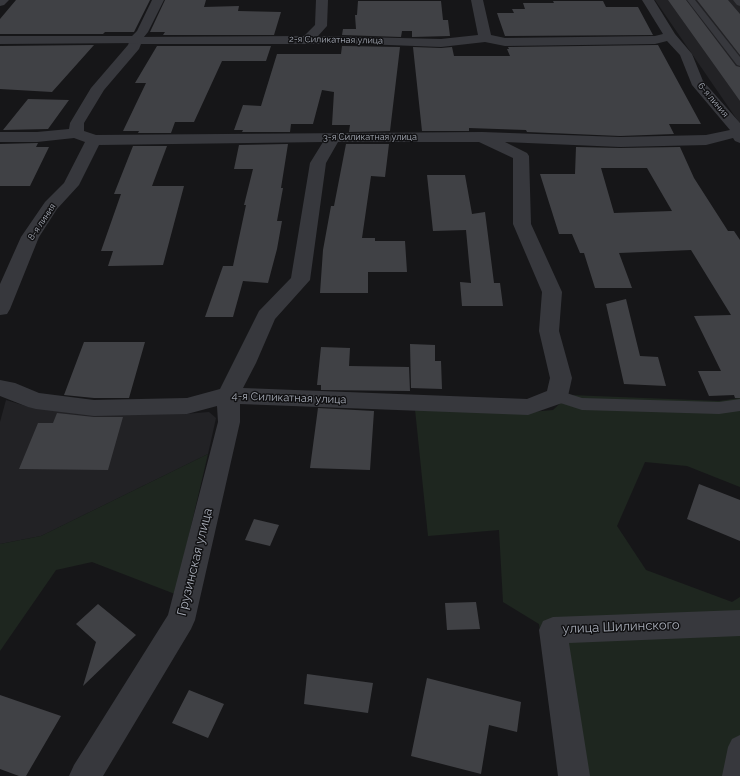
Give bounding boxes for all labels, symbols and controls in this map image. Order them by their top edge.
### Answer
street label: 2-я Силикатная улица [289,34,383,46]
street label: 6-я линия [695,80,731,120]
street label: 3-я Силикатная улица [323,132,417,142]
street label: 8-я линия [26,202,58,242]
street label: 4-я Силикатная улица [231,389,347,407]
street label: Грузинская улица [174,506,216,618]
street label: улица Шилинского [562,617,680,637]

